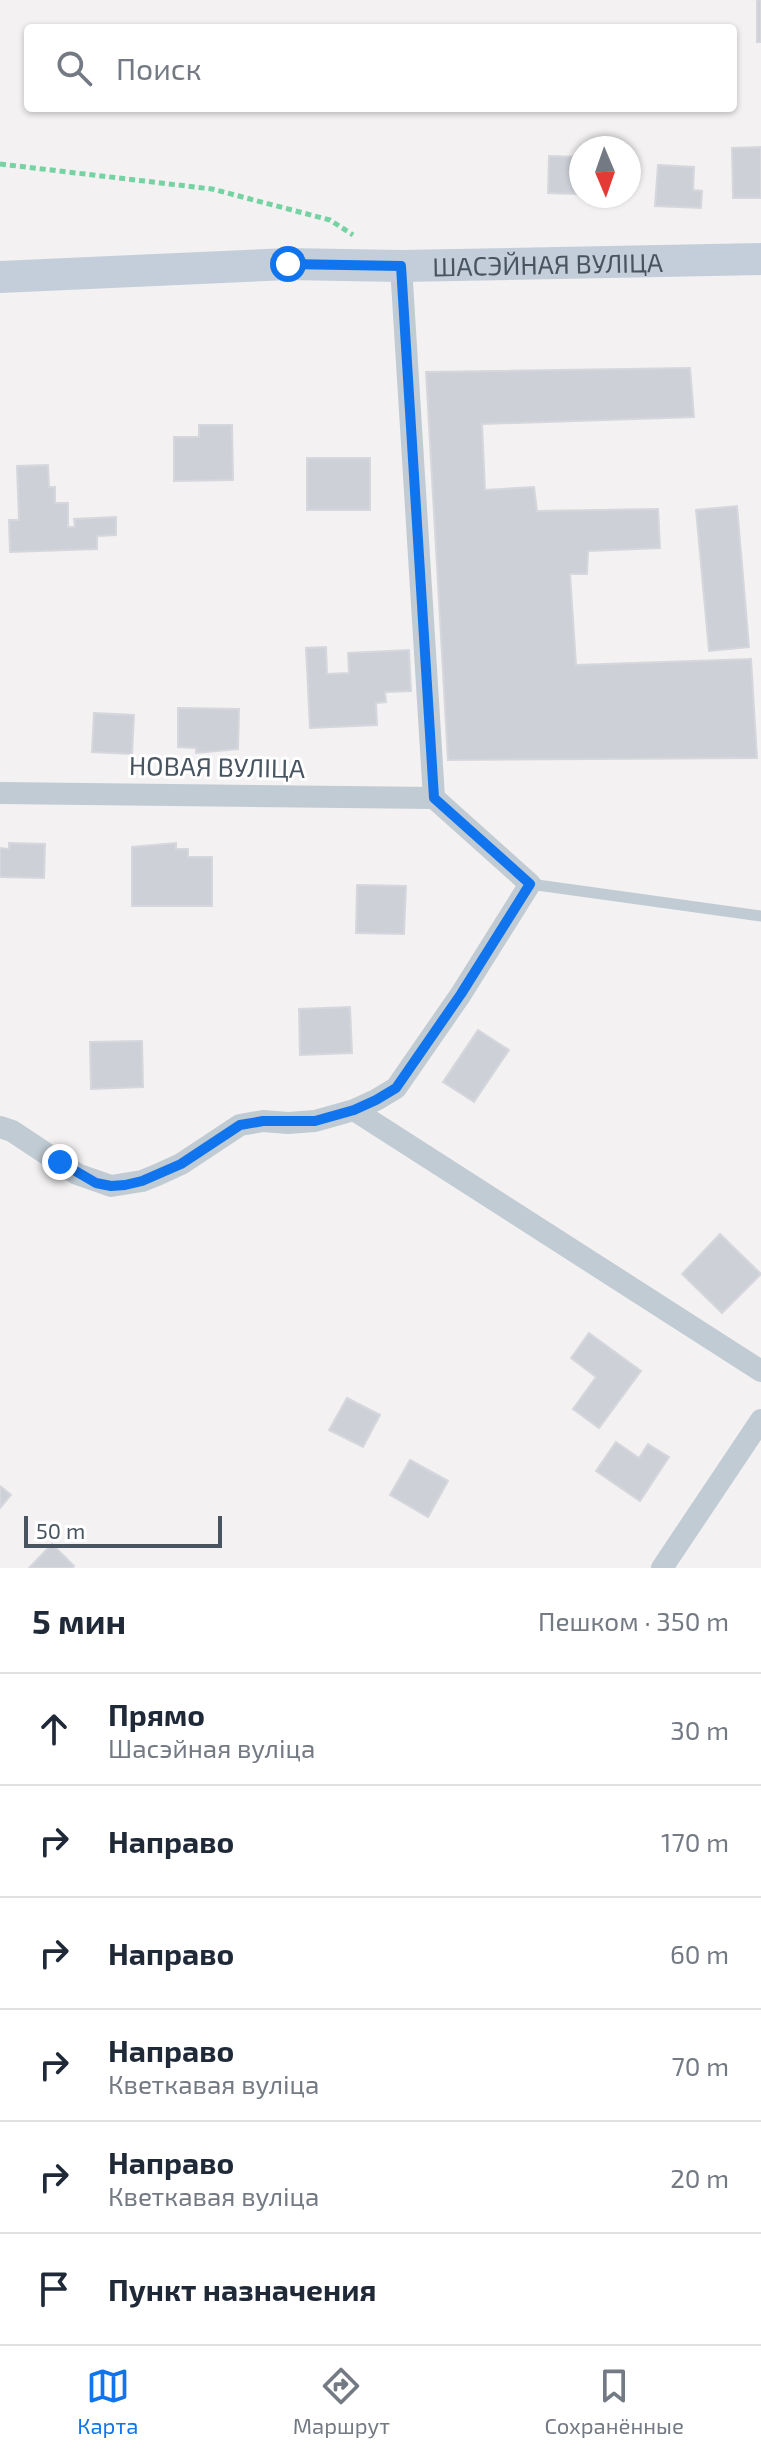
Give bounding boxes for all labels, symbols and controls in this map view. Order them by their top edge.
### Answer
search box [24,24,737,112]
icon: search [52,46,96,90]
text: Поиск [116,50,202,86]
north arrow [569,136,641,208]
street label: ШАСЭЙНАЯ ВУЛІЦА [432,245,663,281]
route start [270,246,306,282]
street label: НОВАЯ ВУЛІЦА [129,749,305,783]
route end [42,1144,78,1180]
scale bar [24,1512,222,1548]
text: 50 m [36,1517,85,1543]
text: 5 мин [32,1600,126,1641]
text: Пешком · 350 m [538,1605,729,1636]
text: Прямо [108,1696,205,1732]
icon: ahead [32,1707,76,1751]
text: 30 m [670,1714,729,1745]
text: Шасэйная вуліца [108,1732,315,1763]
icon: right [32,1819,76,1863]
text: Направо [108,1823,234,1859]
text: 170 m [661,1826,729,1857]
icon: right [32,1931,76,1975]
text: Направо [108,1935,234,1971]
text: 60 m [670,1938,729,1969]
text: Направо [108,2032,234,2068]
icon: right [32,2043,76,2087]
text: 70 m [671,2050,729,2081]
text: Кветкавая вуліца [108,2068,319,2099]
text: Направо [108,2144,234,2180]
icon: right [32,2155,76,2199]
text: 20 m [670,2162,729,2193]
text: Кветкавая вуліца [108,2180,319,2211]
icon: arrive [32,2267,76,2311]
text: Пункт назначения [108,2271,376,2307]
tab: Карта [77,2364,138,2438]
tab: Маршрут [293,2364,390,2438]
tab: Сохранённые [544,2364,684,2438]

